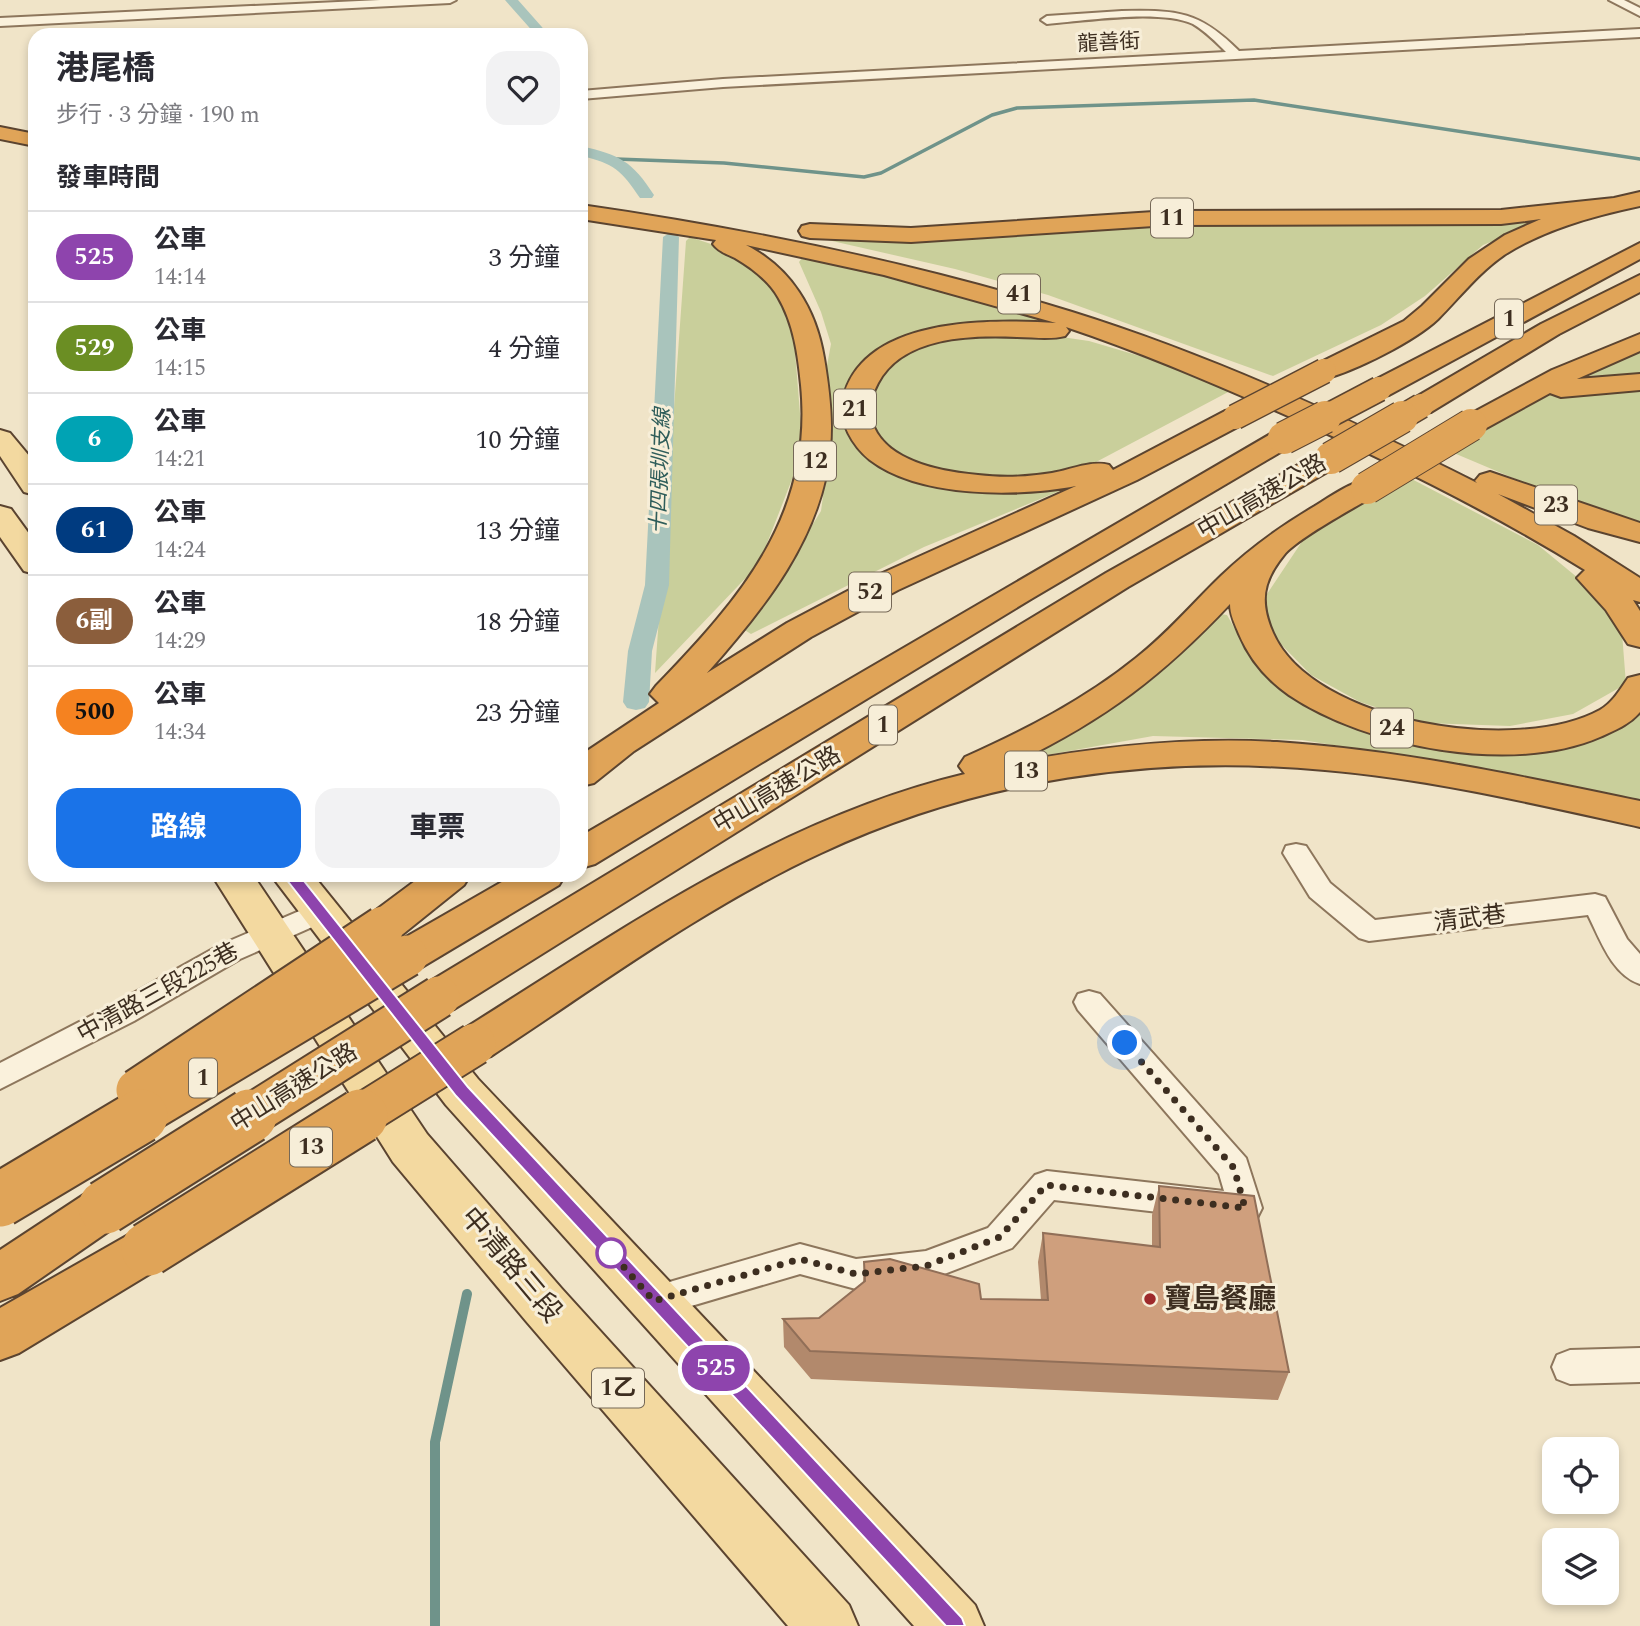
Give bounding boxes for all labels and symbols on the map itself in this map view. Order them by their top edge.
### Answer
street label: 龍善街 [1077,25,1141,61]
road number: 11 [1151,198,1193,238]
road number: 41 [998,274,1040,314]
road number: 1 [1495,300,1523,338]
road number: 21 [834,390,876,428]
water label: 十四張圳支線 [643,405,679,535]
road number: 12 [794,442,836,481]
street label: 中山高速公路 [1191,445,1333,549]
road number: 23 [1535,485,1577,524]
road number: 52 [849,572,891,612]
road number: 1 [869,706,897,744]
road number: 24 [1371,708,1413,748]
street label: 中山高速公路 [706,737,848,843]
road number: 13 [1005,751,1047,790]
street label: 清武巷 [1432,897,1508,941]
street label: 中清路三段225巷 [71,934,245,1052]
your location [1107,1025,1142,1060]
street label: 中山高速公路 [223,1035,365,1141]
road number: 1 [189,1058,217,1098]
road number: 13 [290,1128,332,1166]
street label: 中清路三段 [450,1198,572,1332]
unlabelled marker [596,1238,626,1268]
place label: 寶島餐廳 [1164,1278,1276,1321]
marker: 寶島餐廳 [1142,1291,1158,1307]
line badge: 525 [676,1345,756,1391]
road number: 1乙 [592,1368,644,1408]

